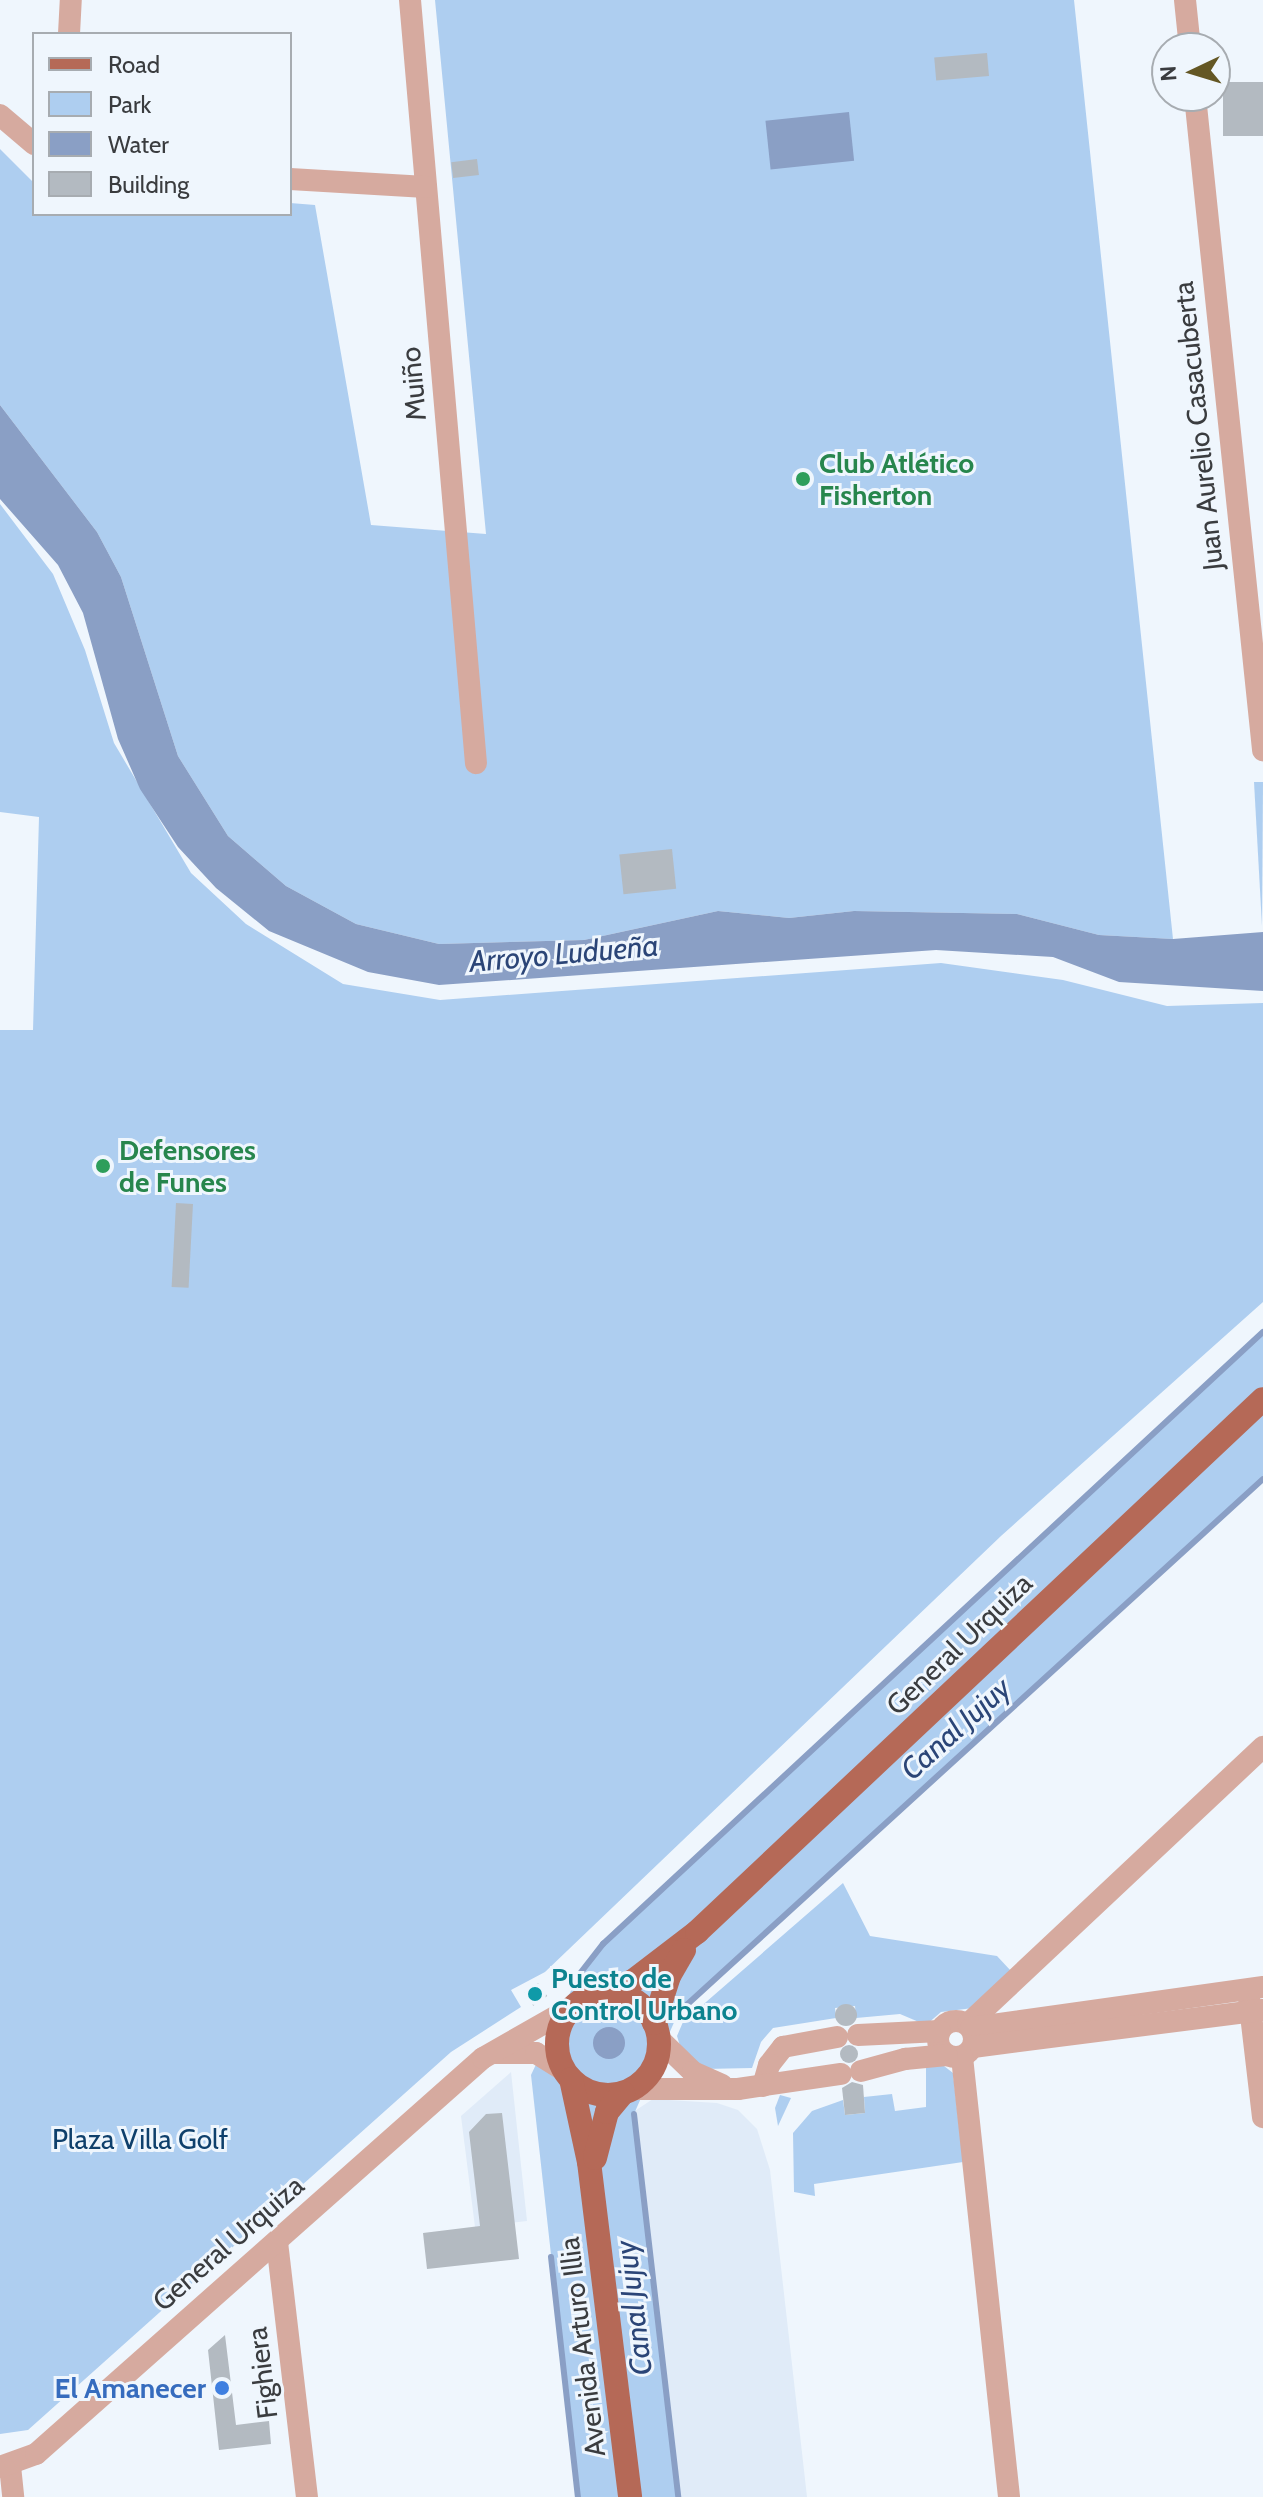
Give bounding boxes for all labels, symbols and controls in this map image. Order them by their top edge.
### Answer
legend [32,32,292,216]
north arrow [1151,32,1231,112]
text: Road [108,50,160,79]
text: N [1155,65,1183,82]
text: Park [108,90,151,119]
text: Water [108,130,169,159]
text: Building [108,170,189,199]
street label: Juan Aurelio Casacuberta [1166,280,1230,572]
street label: Muiño [393,346,433,422]
place label: Club Atlético Fisherton [819,446,974,512]
marker: Club Atlético Fisherton [794,470,812,488]
water label: Arroyo Ludueña [468,928,660,980]
place label: Defensores de Funes [119,1133,256,1199]
marker: Defensores de Funes [94,1157,112,1175]
street label: General Urquiza [879,1566,1039,1722]
water label: Canal Jujuy [894,1670,1018,1788]
place label: Puesto de Control Urbano [551,1961,738,2027]
marker: Puesto de Control Urbano [526,1985,544,2003]
park label: Plaza Villa Golf [52,2122,228,2156]
street label: General Urquiza [146,2168,310,2318]
street label: Avenida Arturo Illia [552,2235,612,2459]
water label: Canal Jujuy [608,2239,660,2377]
street label: Fighiera [240,2325,284,2421]
place label: El Amanecer [54,2371,206,2405]
marker: El Amanecer [213,2379,231,2397]

